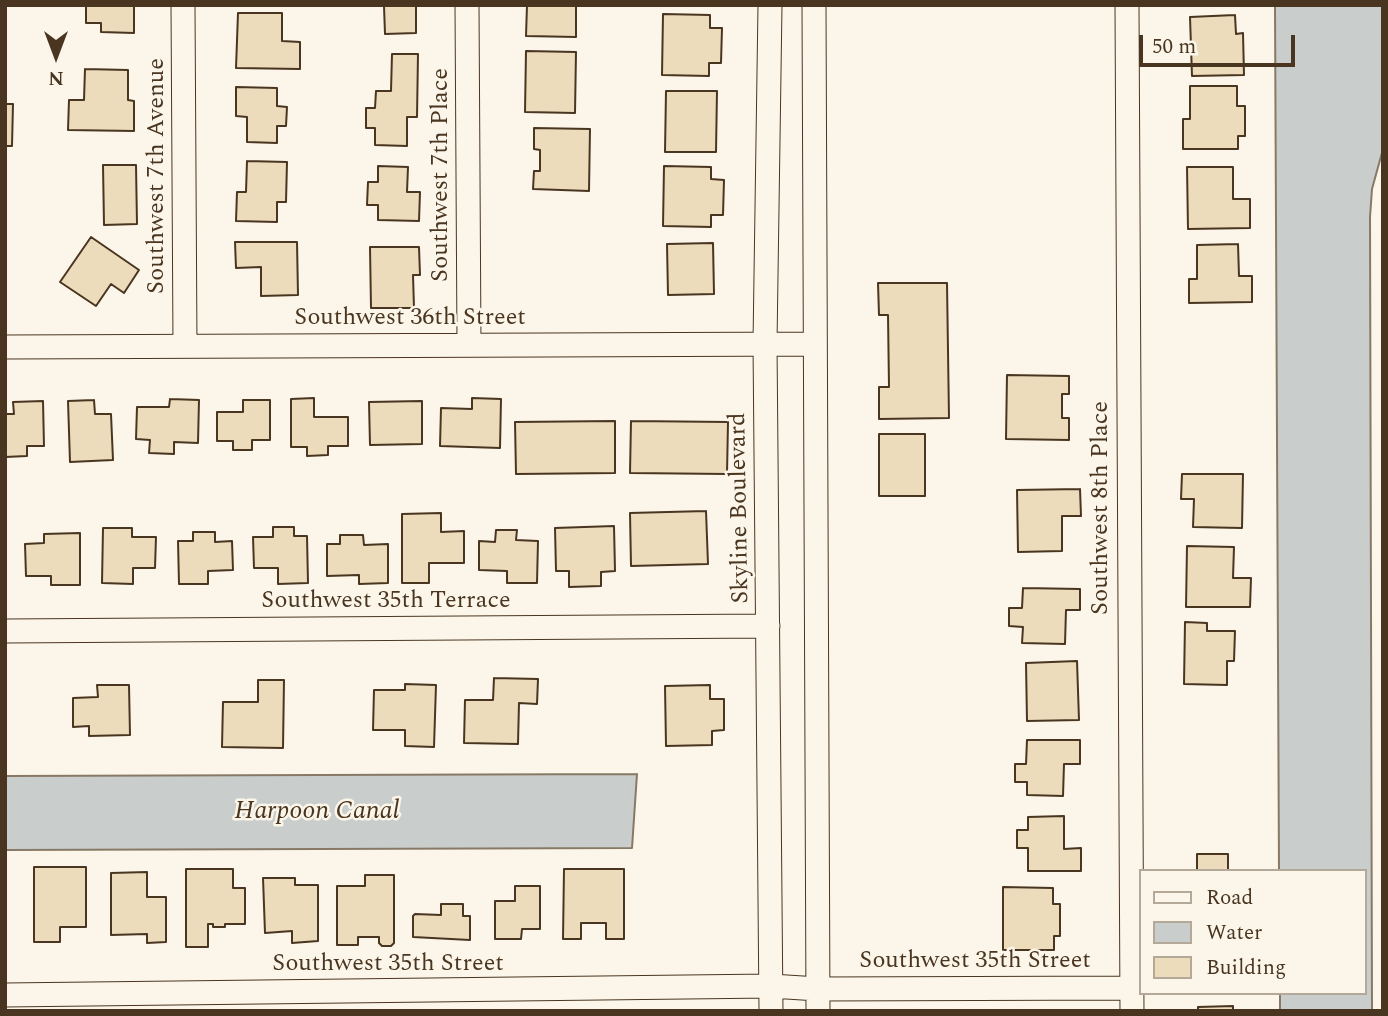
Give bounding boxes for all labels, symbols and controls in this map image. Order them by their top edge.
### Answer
north arrow [21,21,91,91]
scale bar [1143,21,1299,65]
text: 50 m [1152,31,1196,63]
street label: Southwest 7th Avenue [144,58,172,294]
text: N [48,63,64,92]
street label: Southwest 7th Place [428,68,456,282]
street label: Southwest 36th Street [294,305,526,333]
street label: Southwest 8th Place [1088,401,1116,615]
street label: Skyline Boulevard [725,412,757,604]
street label: Southwest 35th Terrace [261,588,511,616]
water label: Harpoon Canal [235,797,399,829]
legend [1140,869,1367,995]
text: Road [1206,882,1253,914]
text: Water [1206,917,1262,949]
street label: Southwest 35th Street [859,948,1091,976]
street label: Southwest 35th Street [272,951,504,979]
text: Building [1206,952,1286,984]

